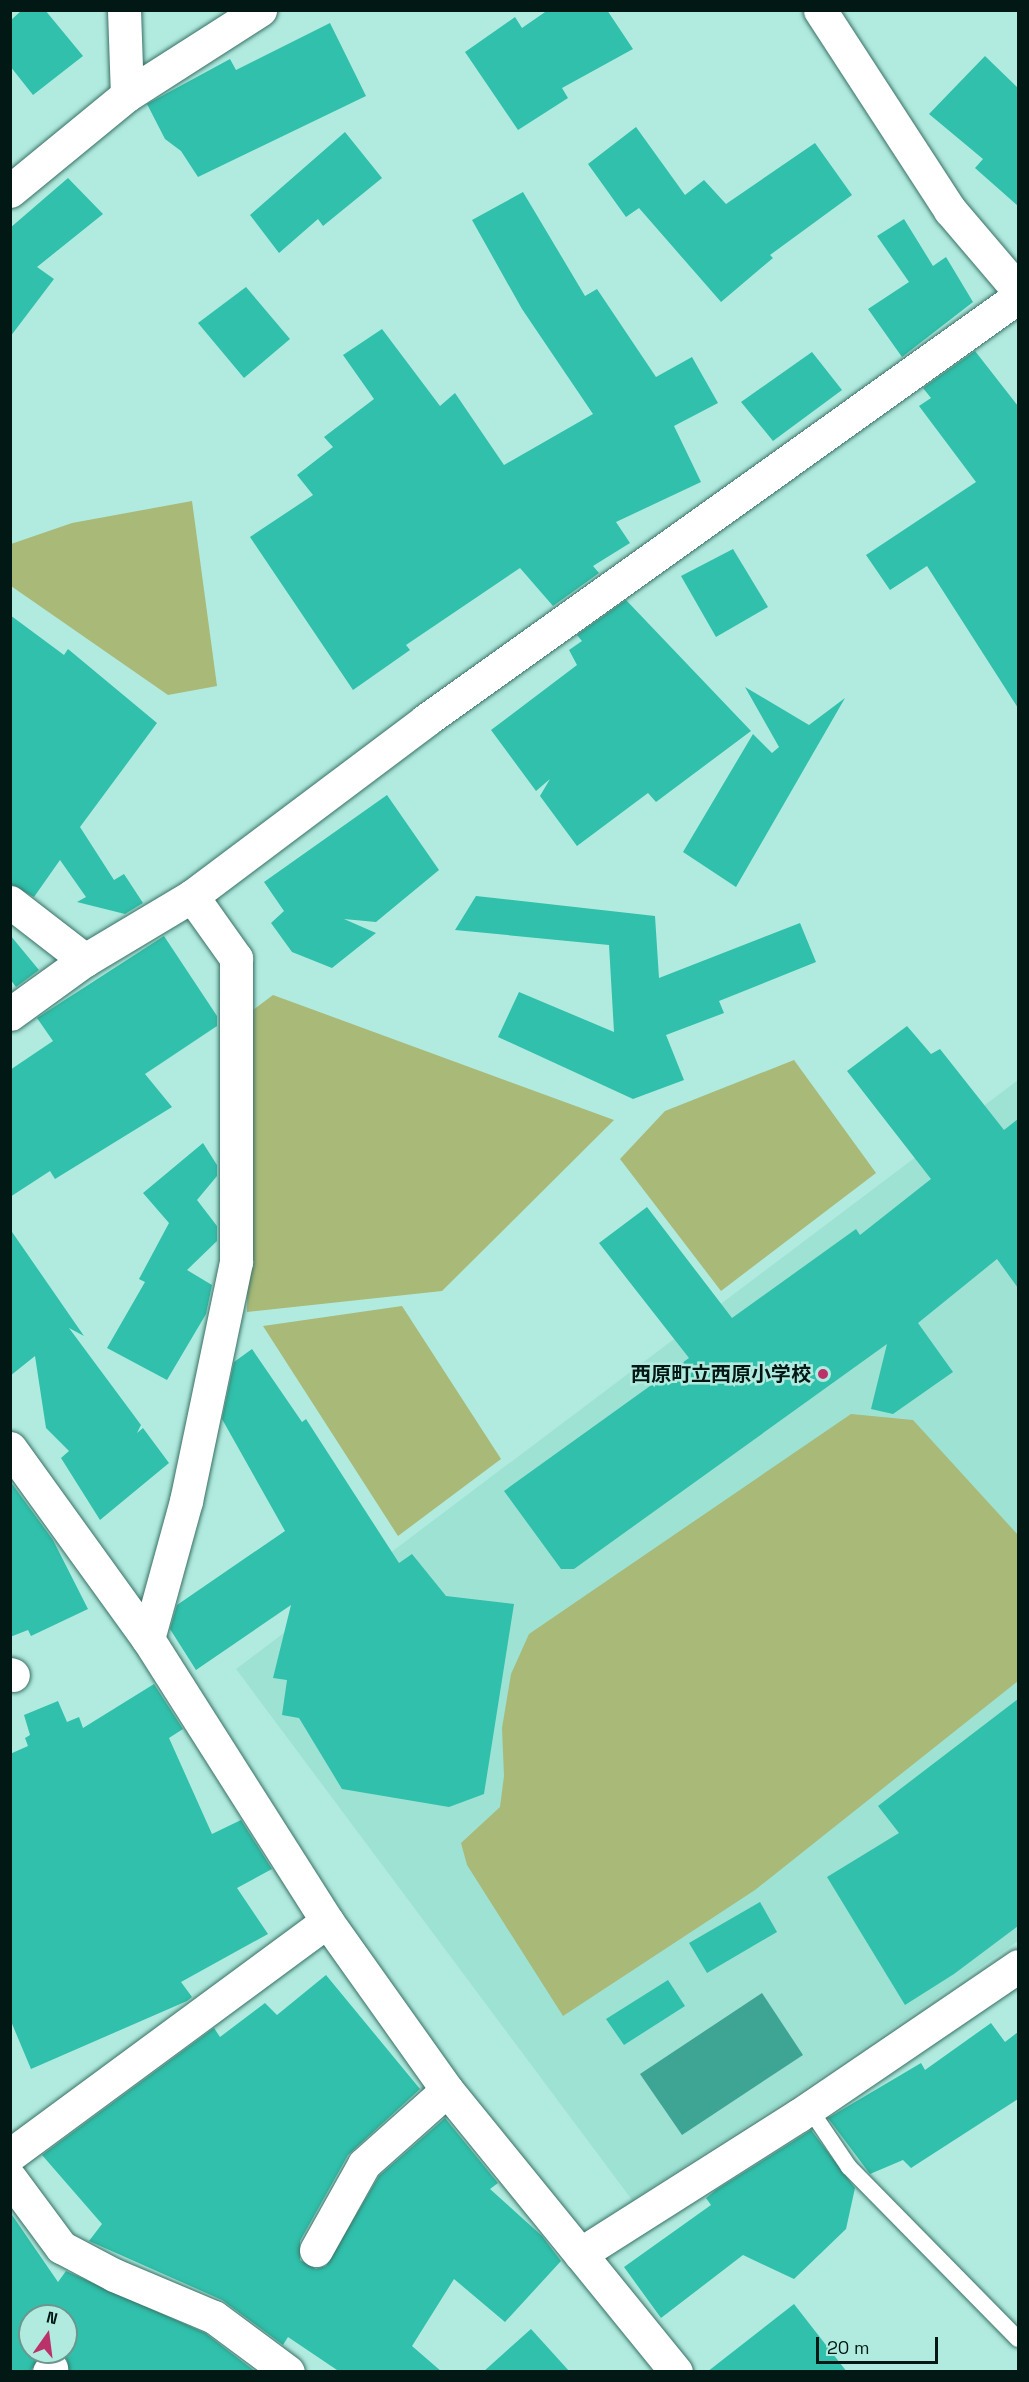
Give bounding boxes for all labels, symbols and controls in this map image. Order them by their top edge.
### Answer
place label: 西原町立西原小学校 [631,1362,811,1386]
marker: 西原町立西原小学校 [816,1367,830,1381]
north arrow [18,2304,78,2364]
text: N [44,2307,60,2329]
scale bar [819,2325,940,2363]
text: 20 m [827,2336,870,2359]

